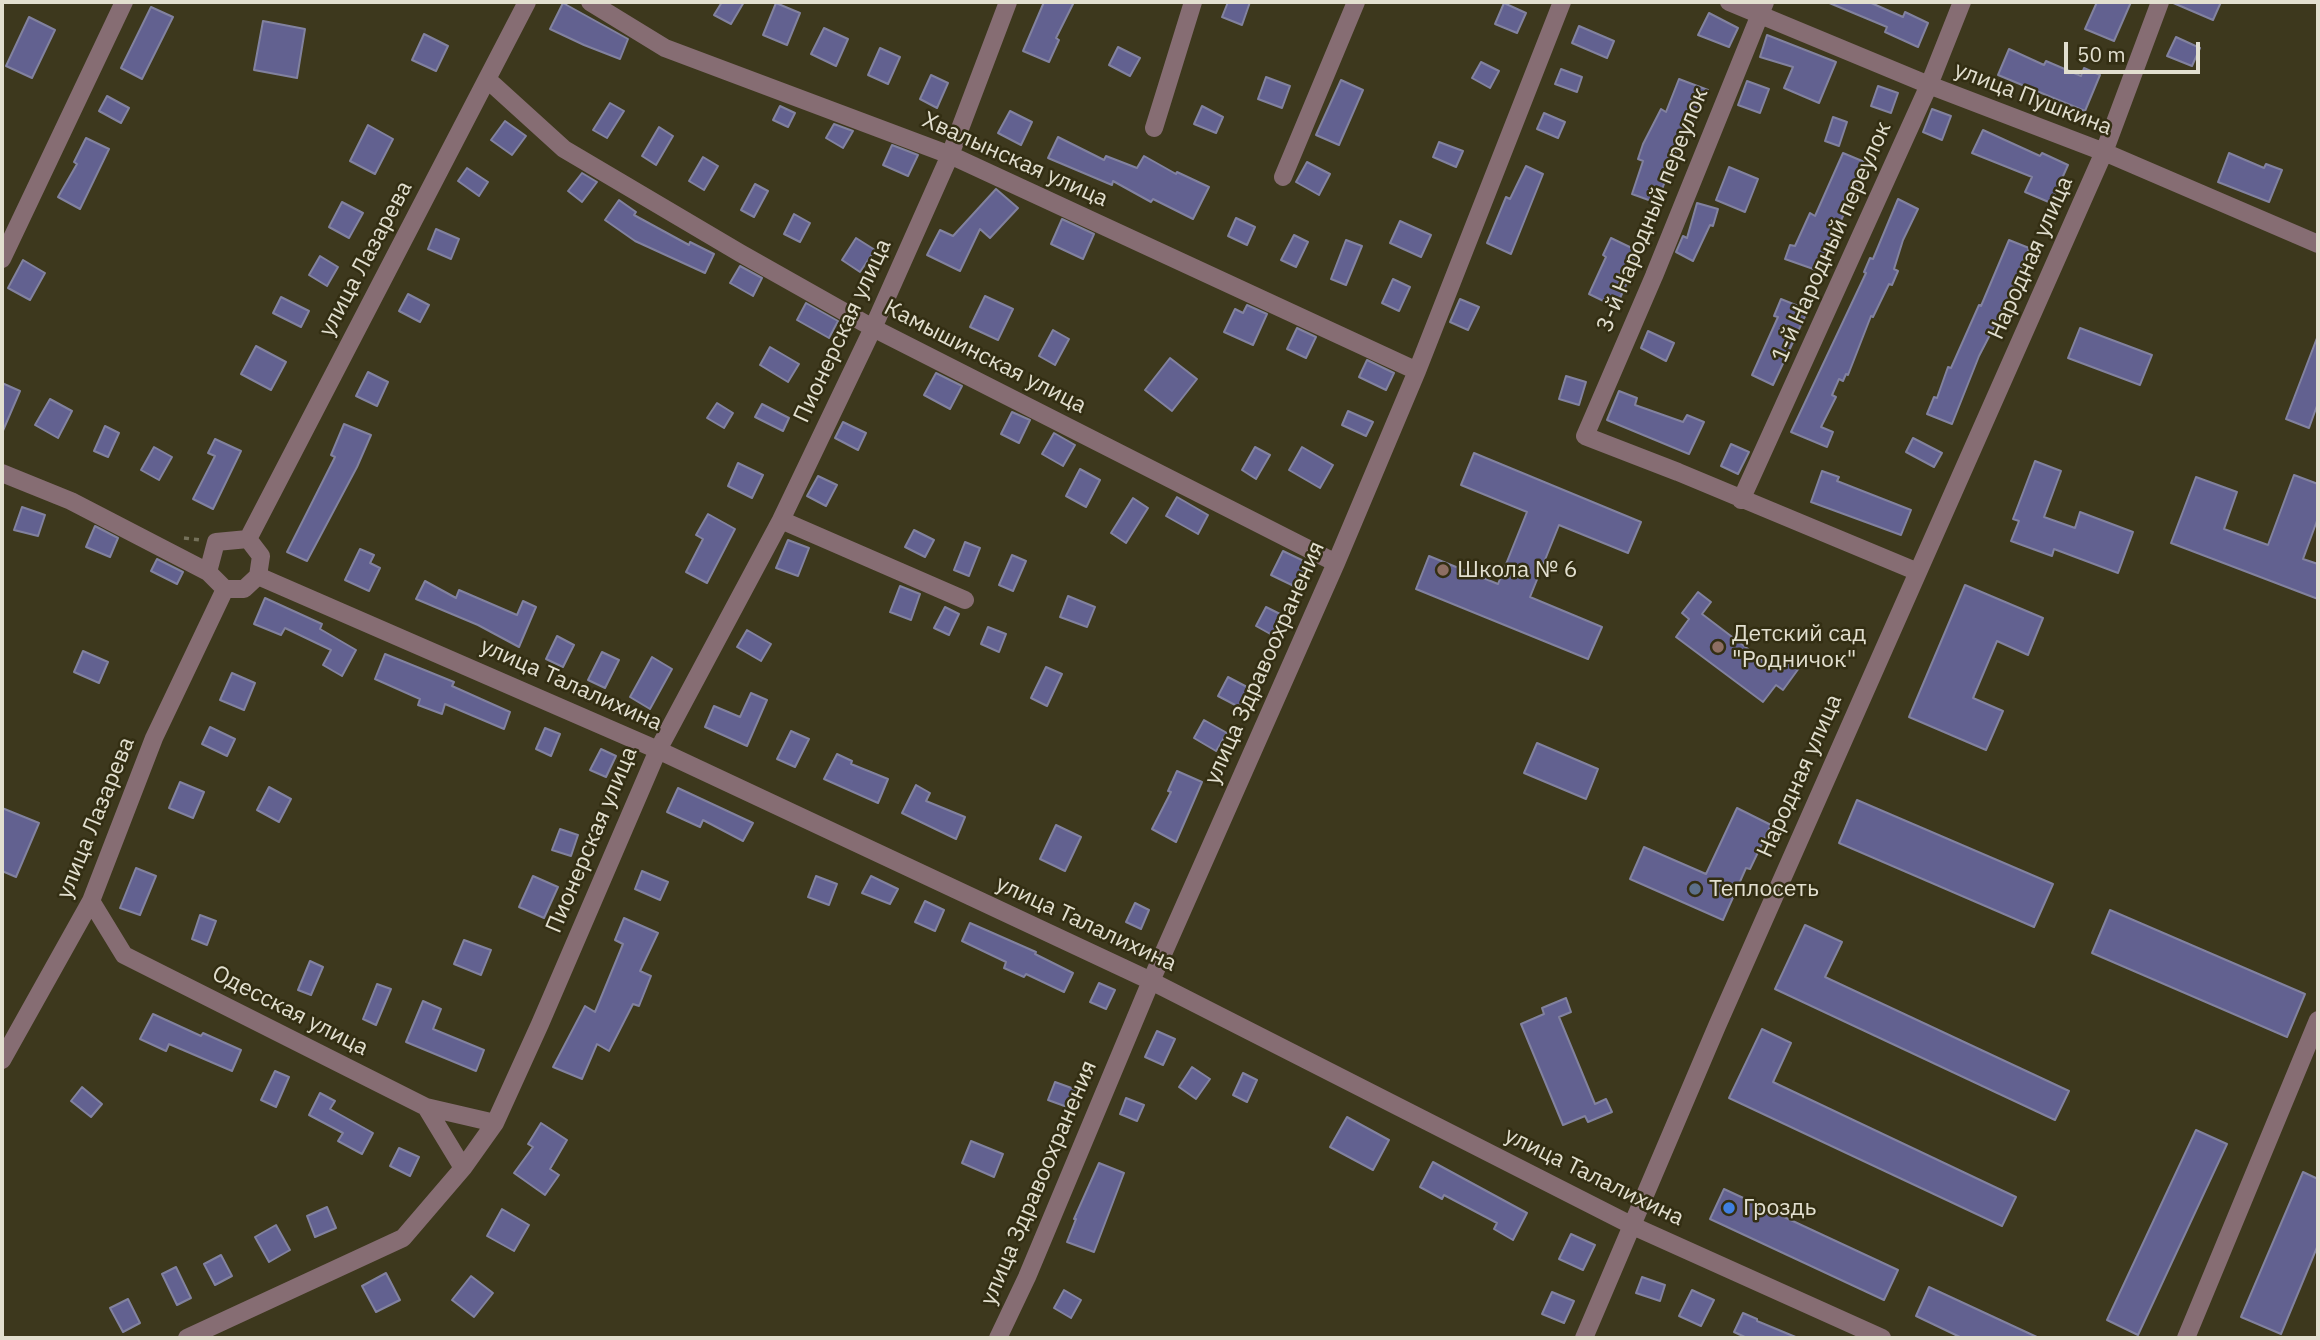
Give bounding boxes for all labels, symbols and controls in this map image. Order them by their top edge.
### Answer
scale bar [2068,28,2204,72]
text: 50 m [2077,40,2126,68]
street label: улица Пушкина [1950,56,2116,142]
street label: 3-й Народный переулок [1591,84,1715,336]
street label: Хвалынская улица [918,107,1112,213]
street label: 1-й Народный переулок [1766,117,1898,367]
street label: Народная улица [1983,172,2079,344]
street label: улица Лазарева [313,177,419,341]
street label: Пионерская улица [788,235,898,427]
street label: Камышинская улица [879,294,1091,420]
street label: улица Здравоохранения [1199,537,1331,789]
place label: Школа № 6 [1457,556,1578,584]
marker: Школа № 6 [1435,562,1451,578]
place label: Детский сад "Родничок" [1732,620,1866,674]
street label: улица Талалихина [476,632,666,738]
marker: Детский сад "Родничок" [1710,639,1726,655]
street label: Народная улица [1752,690,1848,862]
street label: улица Лазарева [51,733,141,903]
street label: Пионерская улица [540,743,644,937]
street label: улица Талалихина [991,870,1181,978]
place label: Теплосеть [1709,875,1819,903]
marker: Теплосеть [1687,881,1703,897]
street label: Одесская улица [207,960,373,1062]
street label: улица Здравоохранения [975,1056,1103,1310]
street label: улица Талалихина [1500,1122,1688,1232]
place label: Гроздь [1743,1194,1816,1222]
marker: Гроздь [1721,1200,1737,1216]

